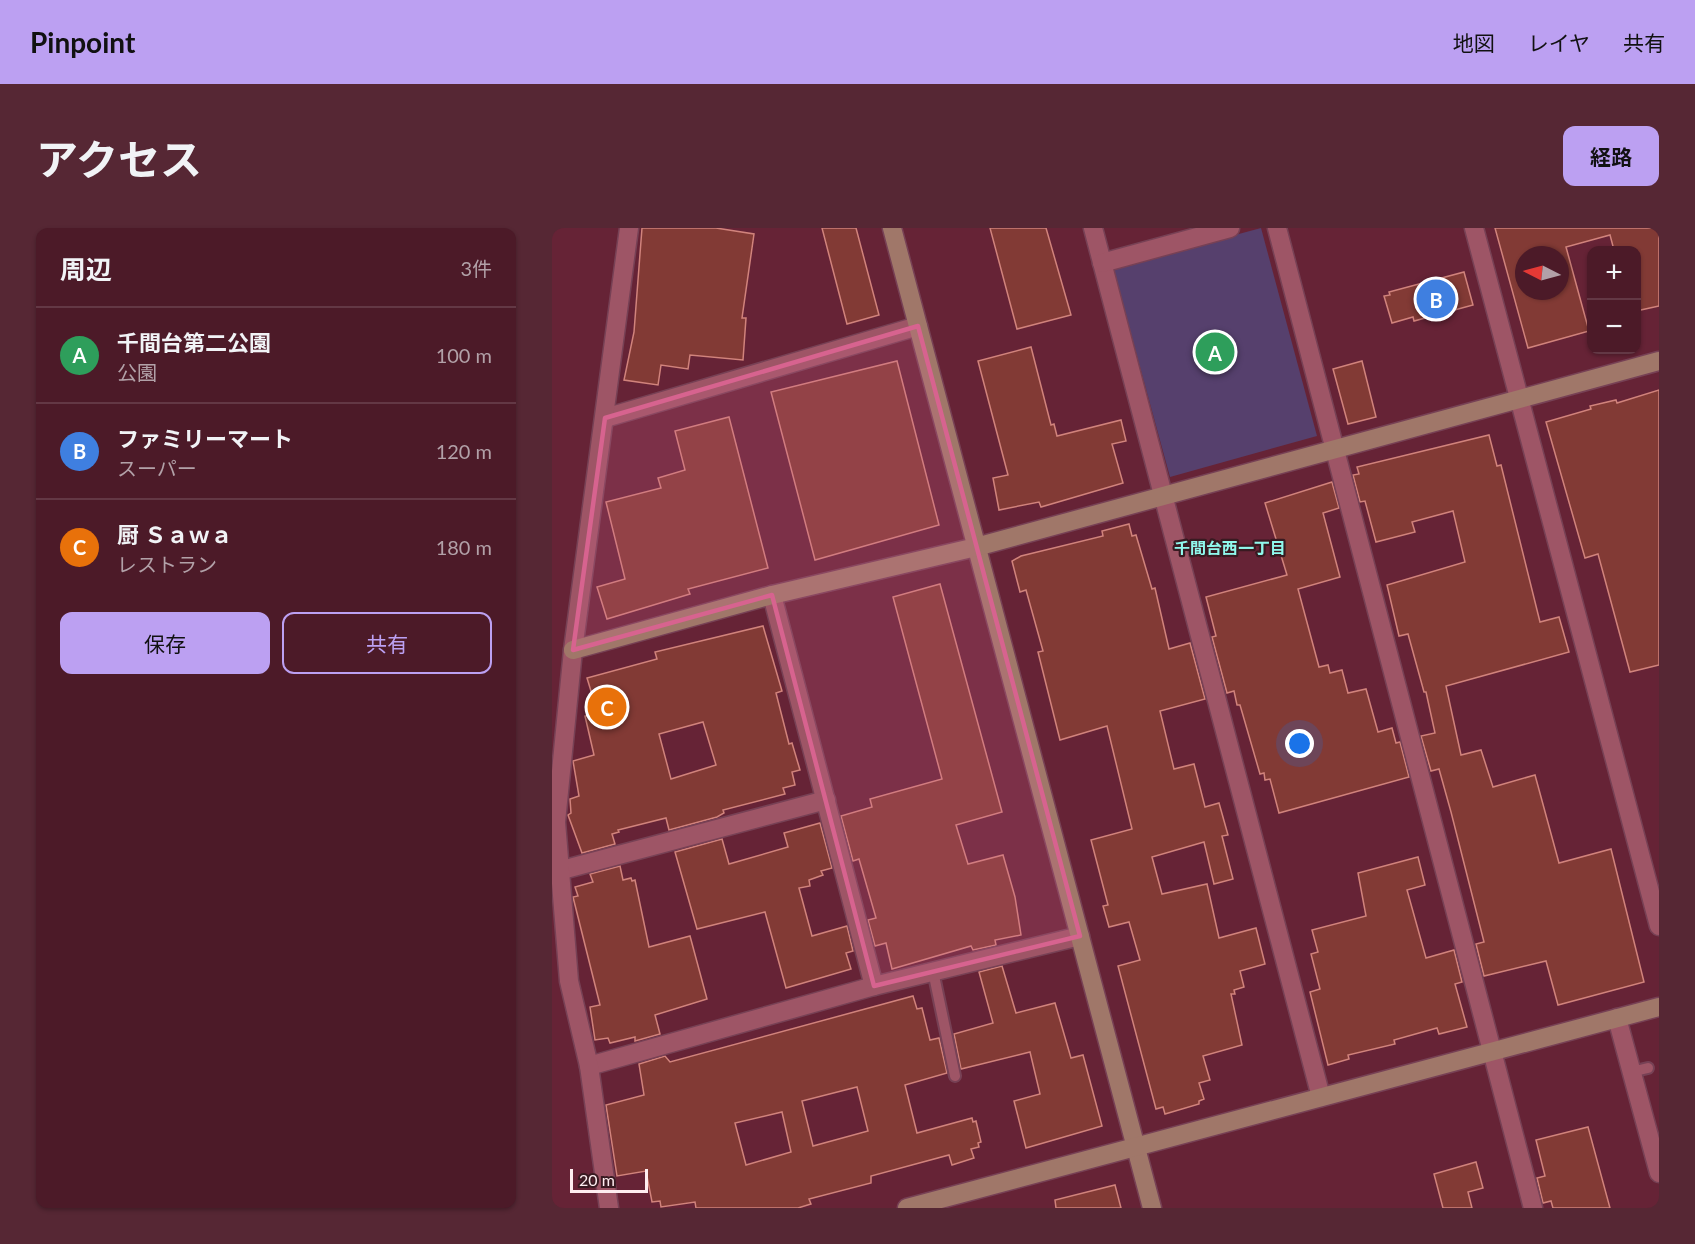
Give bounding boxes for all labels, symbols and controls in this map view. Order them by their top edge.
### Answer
text: Pinpoint [30,25,135,59]
text: 地図 [1453,30,1495,55]
text: レイヤ [1528,30,1590,55]
text: 共有 [1623,30,1665,55]
button: 経路 [1563,126,1659,186]
text: アクセス [36,134,202,184]
north arrow [1515,246,1569,300]
map controls [1587,246,1641,354]
button: + [1587,246,1641,300]
text: 周辺 [60,253,112,285]
text: 3件 [460,256,492,280]
pin: B [1416,276,1456,322]
button: − [1587,300,1641,354]
text: 千間台第二公園 [117,329,271,356]
pin: A [1196,330,1234,374]
text: A [73,343,86,367]
text: 100 m [436,343,492,367]
text: 公園 [117,360,157,384]
text: ファミリーマート [117,425,293,452]
text: B [73,439,86,463]
text: 120 m [436,439,492,463]
text: スーパー [117,456,197,480]
text: 厨 Ｓａｗａ [117,521,232,548]
text: C [73,535,86,559]
text: 180 m [436,535,492,559]
district label: 千間台西一丁目 [1174,538,1286,557]
text: レストラン [117,552,217,576]
button: 保存 [60,612,270,674]
button: 共有 [282,612,492,674]
pin: C [588,684,626,730]
your location [1285,729,1314,758]
scale bar [570,1166,648,1194]
text: 20 m [579,1170,615,1189]

